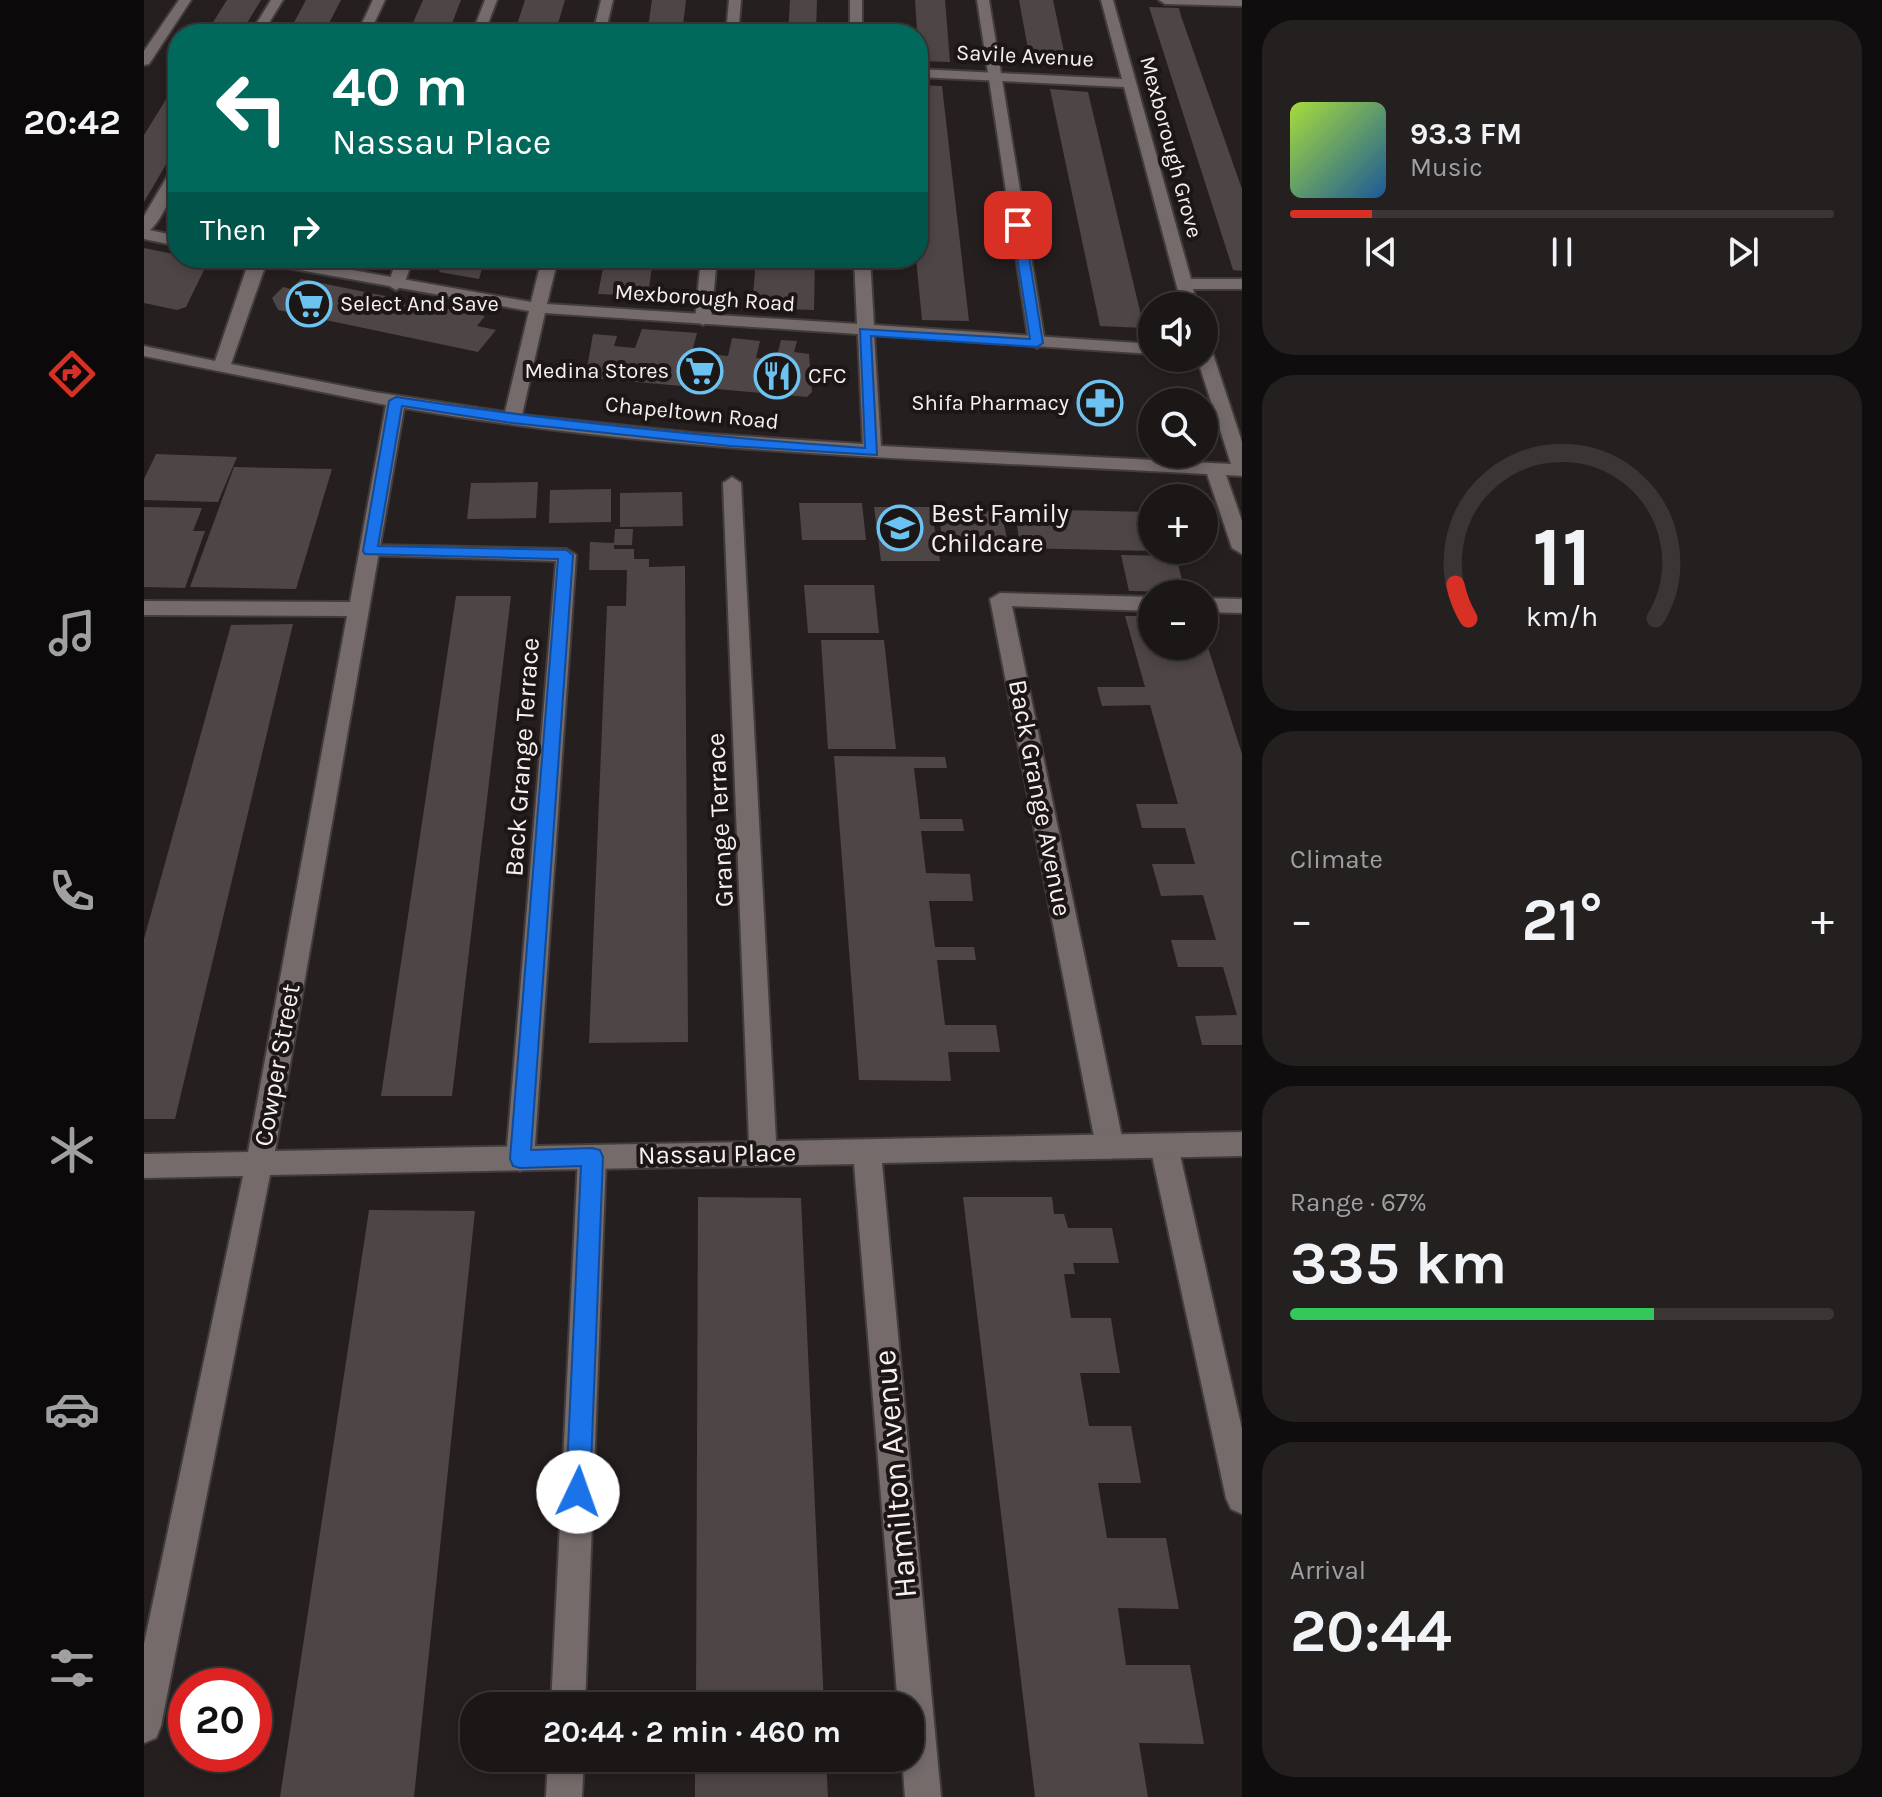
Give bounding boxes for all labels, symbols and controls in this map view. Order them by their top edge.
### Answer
street label: Savile Avenue [955,39,1095,73]
street label: Mexborough Grove [1134,53,1208,241]
text: 40 m [332,54,468,119]
icon: left [200,56,304,160]
text: 20:42 [23,101,121,143]
text: 93.3 FM [1410,116,1522,152]
text: Nassau Place [332,121,551,163]
text: Music [1410,152,1483,183]
pin [984,191,1052,259]
icon: arrive [996,203,1040,247]
icon: right [283,208,327,252]
text: Then [200,212,267,248]
icon: previous [1359,230,1403,274]
icon: pause [1540,230,1584,274]
icon: next [1721,230,1765,274]
street label: Mexborough Road [614,279,796,317]
supermarket icon: Select And Save [285,280,333,328]
place label: Select And Save [340,291,499,317]
map controls [1138,292,1218,660]
button: sound [1138,292,1218,372]
icon: directions [44,346,100,402]
supermarket icon: Medina Stores [676,347,724,395]
restaurant icon: CFC [753,352,801,400]
place label: Medina Stores [524,358,669,384]
place label: CFC [808,363,847,389]
pharmacy icon: Shifa Pharmacy [1076,379,1124,427]
button: search [1138,388,1218,468]
place label: Shifa Pharmacy [911,390,1069,416]
street label: Chapeltown Road [604,391,780,435]
button: + [1138,484,1218,564]
place label: Best Family Childcare [931,498,1069,559]
school or university icon: Best Family Childcare [876,504,924,552]
text: 11 [1532,509,1592,606]
button: − [1138,580,1218,660]
text: km/h [1526,600,1598,633]
icon: music [44,605,100,661]
street label: Back Grange Terrace [498,637,546,877]
street label: Back Grange Avenue [1002,677,1078,919]
street label: Grange Terrace [700,732,740,908]
text: Climate [1290,844,1383,875]
icon: phone [44,863,100,919]
text: 21° [1522,885,1603,955]
text: − [1290,895,1313,946]
text: + [1811,895,1834,946]
street label: Cowper Street [247,981,307,1149]
icon: climate [44,1122,100,1178]
street label: Nassau Place [638,1137,796,1171]
text: Range · 67% [1290,1187,1427,1218]
text: 335 km [1290,1228,1507,1298]
street label: Hamilton Avenue [866,1348,924,1600]
icon: car [44,1381,100,1437]
position arrow [536,1450,620,1534]
text: Arrival [1290,1555,1366,1586]
text: 20:44 [1290,1596,1452,1666]
icon: filters [44,1640,100,1696]
speed limit sign: 20 [168,1668,272,1772]
text: 20:44 · 2 min · 460 m [543,1714,841,1750]

